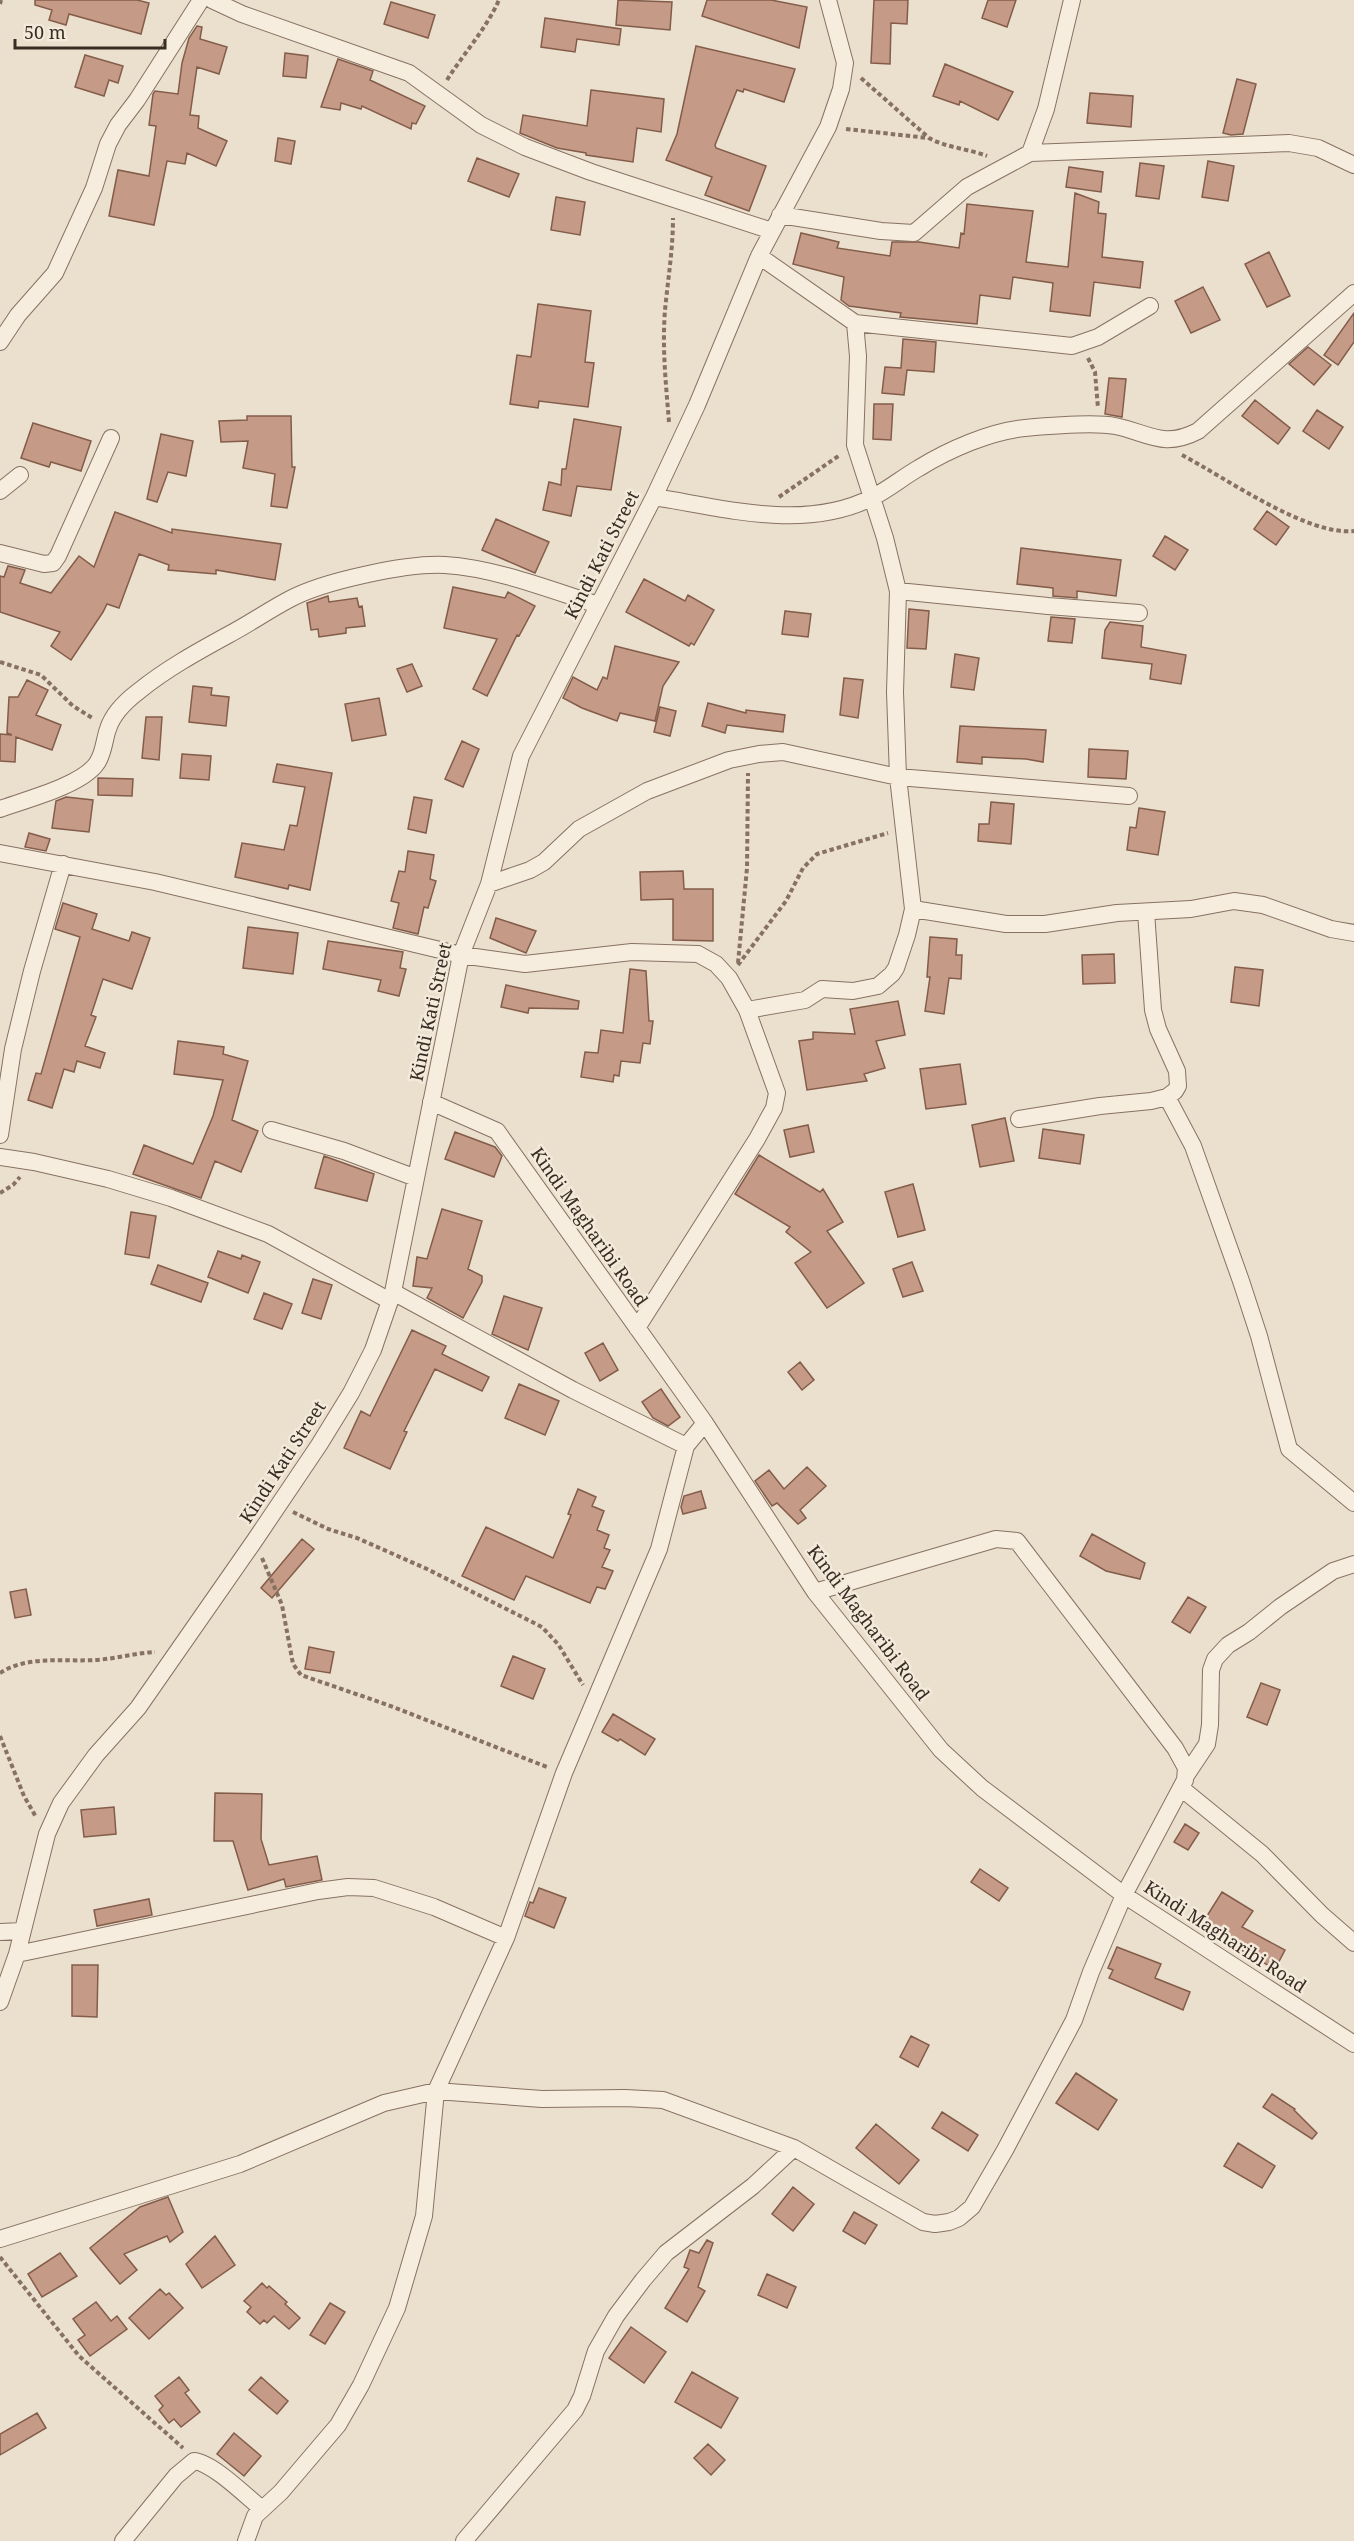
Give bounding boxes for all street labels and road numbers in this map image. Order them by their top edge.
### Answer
street label: Kindi Kati Street [558,486,644,623]
street label: Kindi Kati Street [404,940,456,1083]
street label: Kindi Magharibi Road [526,1142,654,1311]
street label: Kindi Kati Street [234,1396,331,1527]
street label: Kindi Magharibi Road [802,1540,935,1705]
street label: Kindi Magharibi Road [1140,1875,1311,1998]

